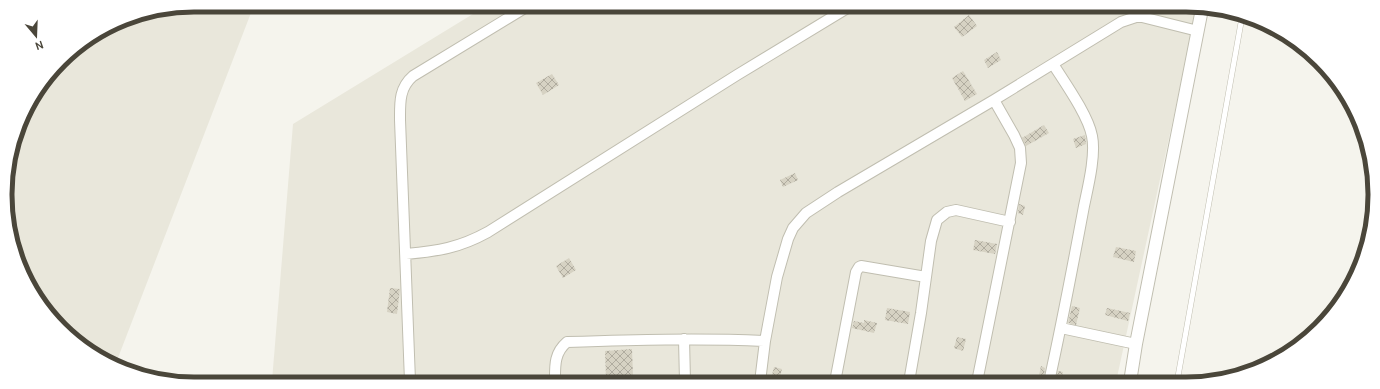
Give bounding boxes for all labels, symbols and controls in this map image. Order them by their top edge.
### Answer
north arrow [16,16,56,56]
text: N [33,38,45,53]

